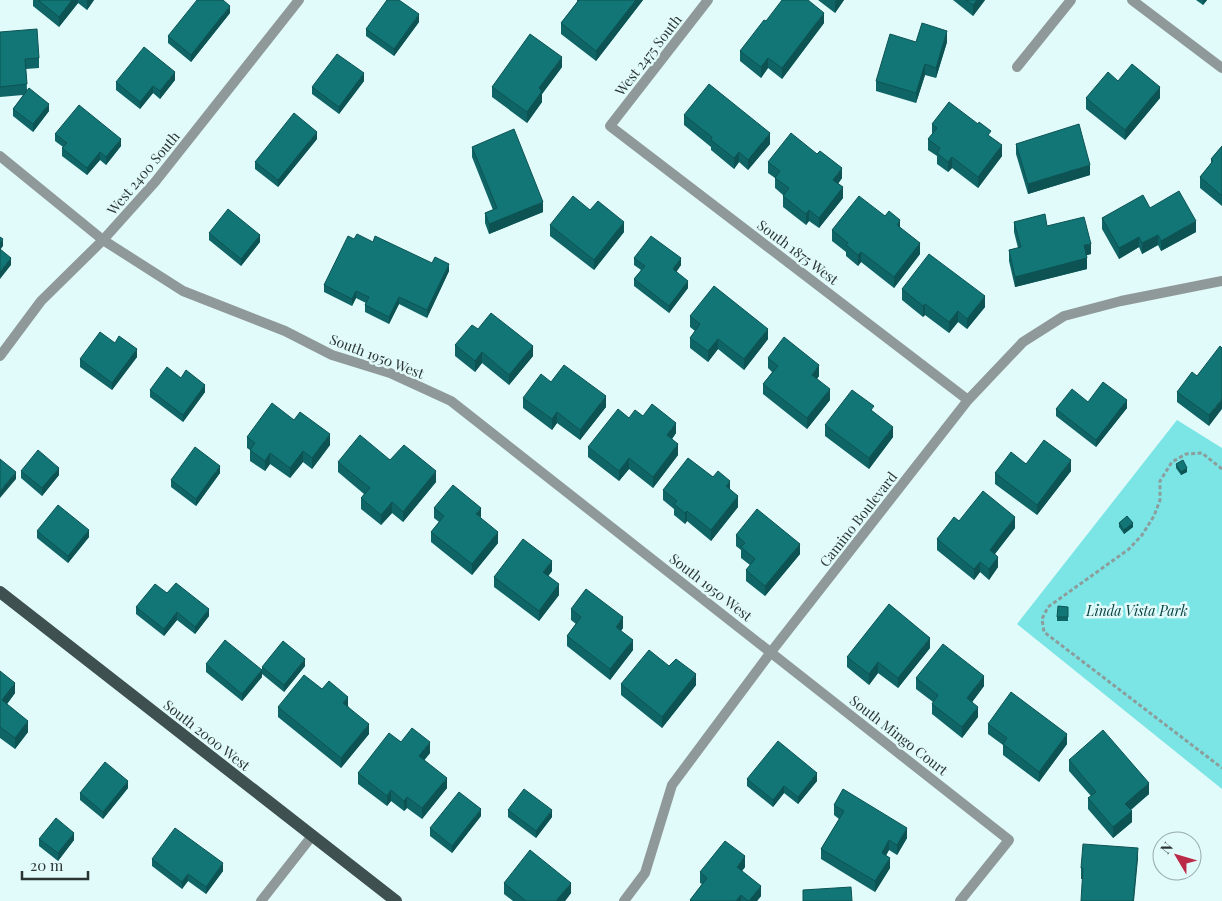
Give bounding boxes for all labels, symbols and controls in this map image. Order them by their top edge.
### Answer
street label: West 2475 South [610,10,686,100]
street label: West 2400 South [102,127,184,220]
street label: South 1875 West [754,215,843,289]
street label: South 1950 West [327,329,428,383]
street label: Camino Boulevard [815,467,901,571]
street label: South 1950 West [666,549,757,626]
park label: Linda Vista Park [1085,601,1188,620]
street label: South Mingo Court [846,691,953,780]
street label: South 2000 West [160,695,255,775]
north arrow [1152,831,1202,881]
text: N [1156,838,1177,858]
scale bar [22,848,89,880]
text: 20 m [30,855,64,875]

